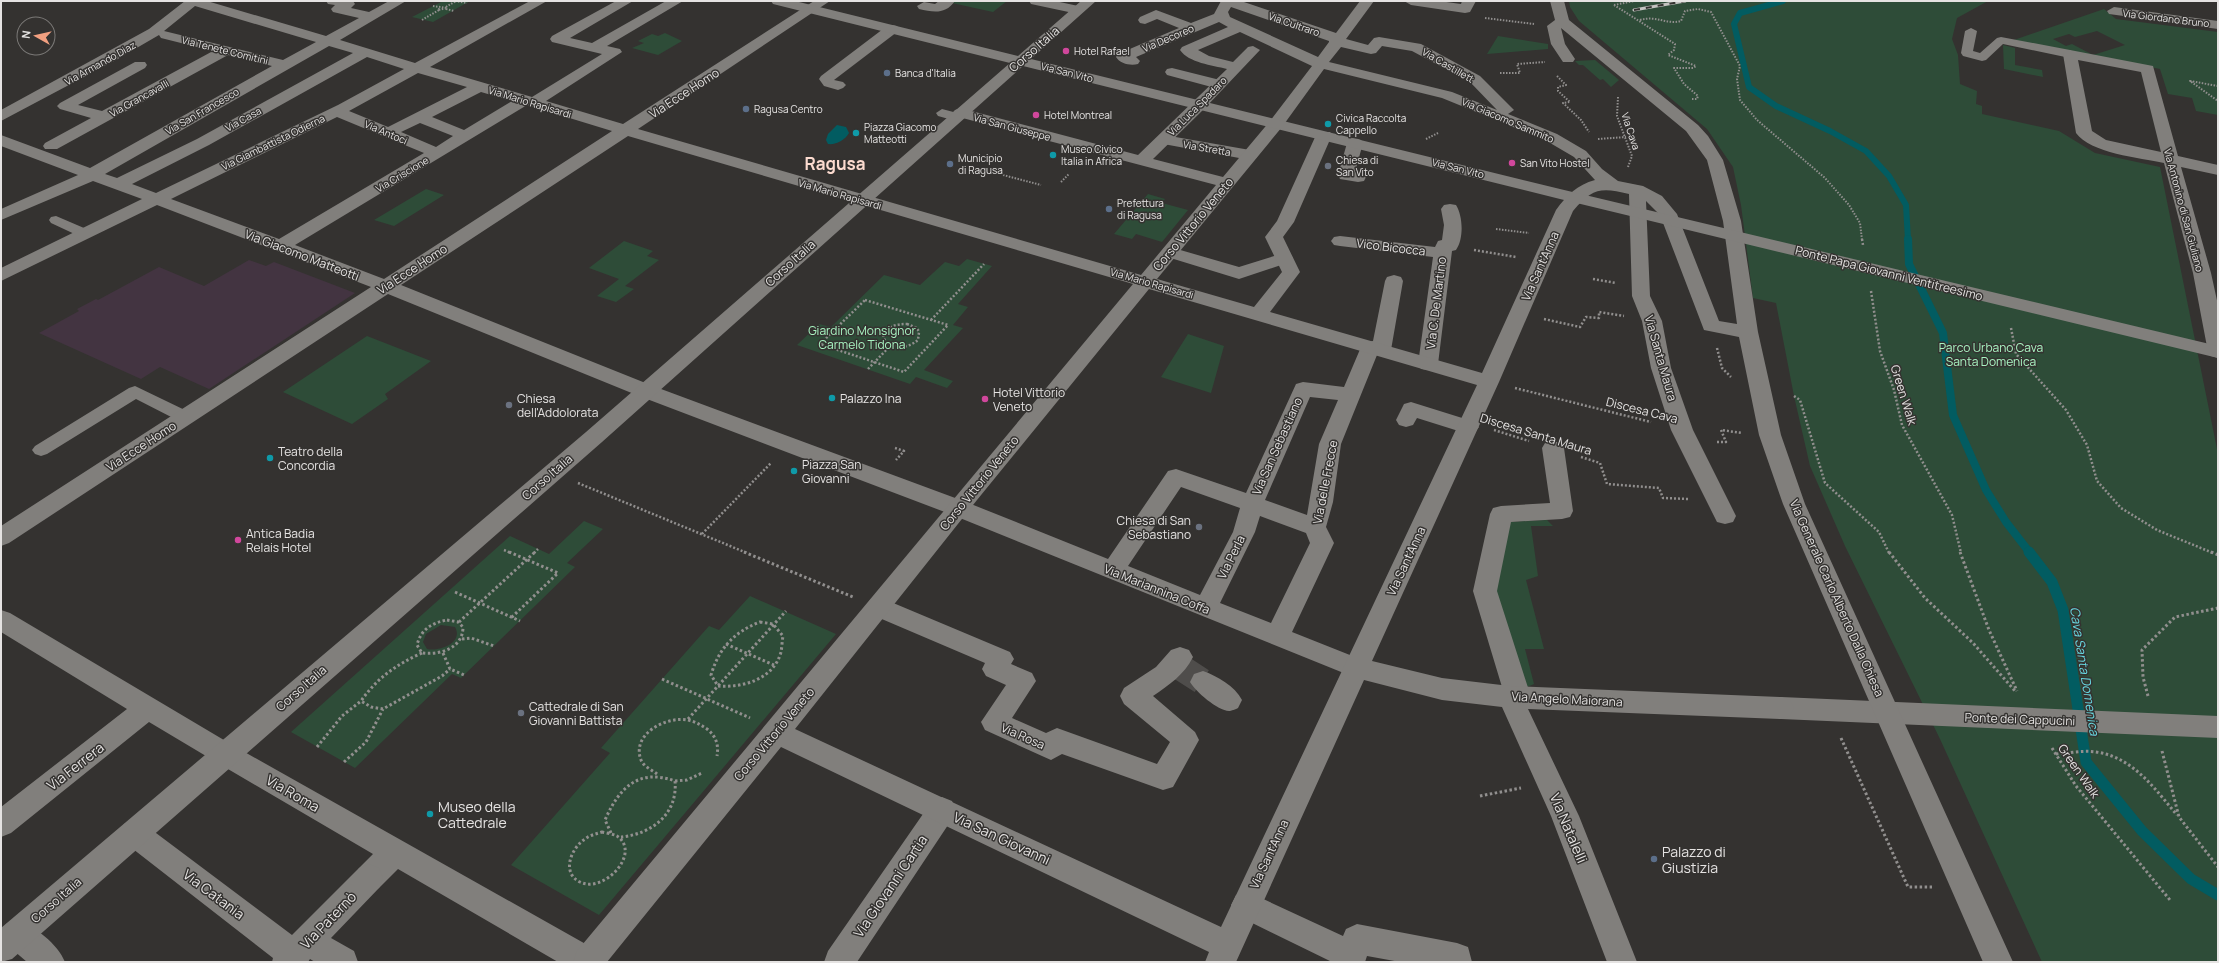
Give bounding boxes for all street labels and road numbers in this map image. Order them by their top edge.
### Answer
street label: Via Giordano Bruno [2122,6,2210,30]
street label: Via Cultraro [1266,9,1322,39]
street label: Via Decoreo [1140,21,1196,55]
street label: Corso Italia [1005,22,1063,76]
street label: Via Tenete Comitini [180,33,270,67]
street label: Via Armando Diaz [62,38,138,88]
street label: Via Castillett [1419,44,1477,86]
street label: Via San Vito [1039,59,1095,85]
street label: Via Ecce Homo [646,64,722,122]
street label: Via Luca Spadaro [1164,73,1230,139]
street label: Via Grancavalli [107,76,171,120]
street label: Via Mario Rapisardi [487,83,573,121]
street label: Via San Francesco [163,84,242,138]
street label: Via Giacomo Sammito [1460,94,1556,146]
street label: Via Casa [222,103,264,135]
street label: Via San Giuseppe [972,110,1052,144]
street label: Via Cava [1618,110,1644,152]
street label: Via Giambattista Odierna [219,111,327,173]
street label: Via Antoci [362,117,410,147]
street label: Via Stretta [1182,137,1232,159]
street label: Via Antonino di San Giuliano [2161,147,2207,273]
street label: Via Criscione [373,153,431,195]
street label: Via San Vito [1430,155,1486,181]
street label: Corso Vittorio Veneto [1149,174,1237,274]
street label: Via Mario Rapisardi [797,175,883,213]
street label: Via Giacomo Matteotti [242,225,362,285]
street label: Via Sant'Anna [1517,229,1563,303]
street label: Vico Bicocca [1356,234,1426,260]
street label: Corso Italia [761,236,819,290]
street label: Via Ecce Homo [374,240,450,298]
street label: Ponte Papa Giovanni Ventitreesimo [1793,241,1985,305]
street label: Via C. De Martino [1422,256,1450,350]
street label: Via Mario Rapisardi [1109,264,1195,302]
street label: Via Santa Maura [1641,313,1681,403]
street label: Green Walk [1887,363,1922,428]
street label: Discesa Cava [1604,393,1680,427]
street label: Via San Sebastiano [1248,394,1306,498]
street label: Discesa Santa Maura [1478,409,1594,459]
street label: Via Ecce Homo [103,417,179,475]
street label: Corso Vittorio Veneto [936,432,1022,534]
street label: Via delle Frecce [1309,439,1341,525]
street label: Corso Italia [518,450,576,504]
street label: Via Generale Carlo Alberto Dalla Chiesa [1786,497,1888,699]
street label: Via Sant'Anna [1383,524,1429,598]
street label: Via Perla [1213,532,1249,582]
street label: Via Mariannina Coffa [1102,560,1212,618]
street label: Corso Italia [272,661,330,715]
street label: Corso Vittorio Veneto [730,684,818,784]
street label: Via Angelo Maiorana [1511,688,1623,710]
street label: Ponte dei Cappucini [1964,709,2076,729]
street label: Via Rosa [998,719,1048,753]
street label: Via Ferrera [42,738,108,794]
street label: Green Walk [2054,741,2104,802]
street label: Via Roma [263,770,323,816]
street label: Via Natalelli [1546,790,1592,866]
street label: Via San Giovanni [950,807,1054,869]
street label: Via Sant'Anna [1246,817,1292,891]
street label: Via Giovanni Cartia [849,831,931,941]
street label: Via Catania [179,865,249,923]
street label: Corso Italia [27,873,85,927]
street label: Via Paternò [296,887,360,953]

